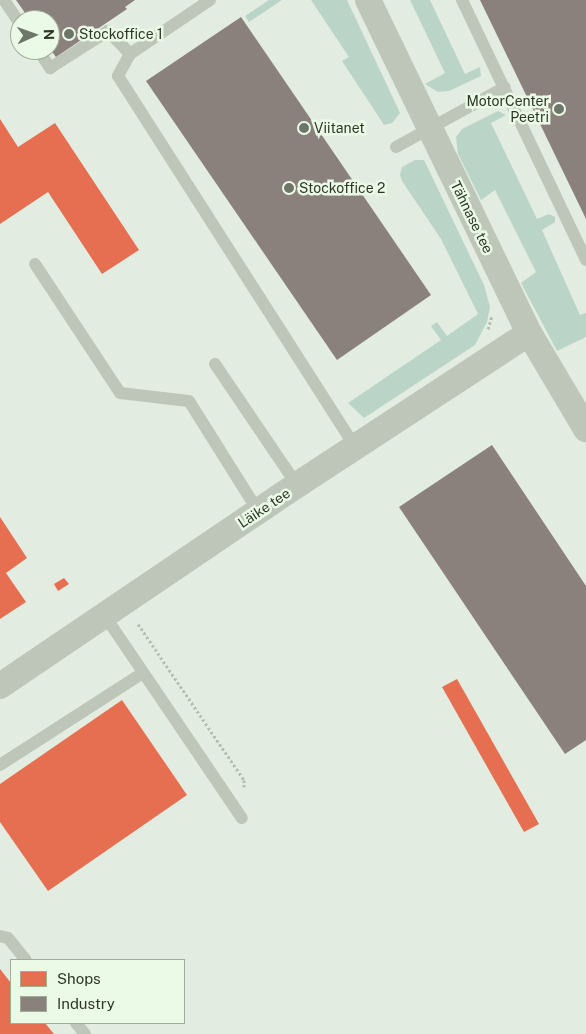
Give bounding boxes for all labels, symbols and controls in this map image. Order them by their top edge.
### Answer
north arrow [10,10,60,60]
place label: Stockoffice 1 [79,26,163,42]
marker: Stockoffice 1 [63,28,75,40]
text: N [41,29,57,40]
place label: MotorCenter Peetri [466,93,549,125]
marker: MotorCenter Peetri [553,103,565,115]
place label: Viitanet [314,120,365,136]
marker: Viitanet [298,122,310,134]
street label: Tähnase tee [447,178,497,256]
place label: Stockoffice 2 [299,180,385,196]
marker: Stockoffice 2 [283,182,295,194]
street label: Läike tee [235,485,293,531]
legend [10,959,185,1024]
text: Shops [57,970,101,987]
text: Industry [57,995,115,1012]

